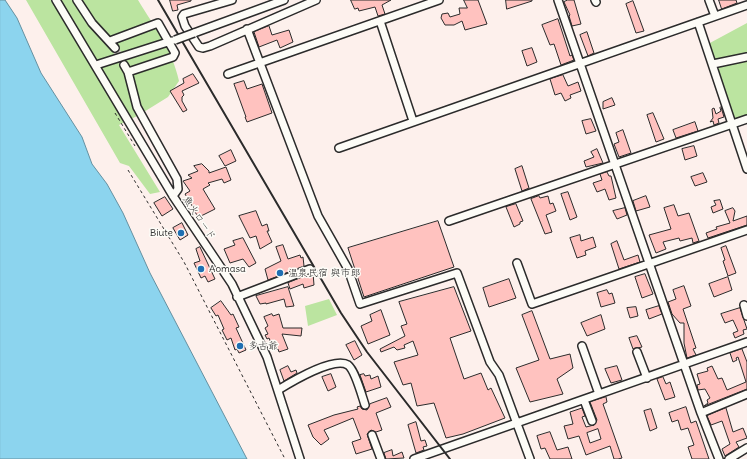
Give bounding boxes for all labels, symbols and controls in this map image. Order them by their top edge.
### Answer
street label: 魚火ロード [180,194,218,242]
place label: Biute [150,227,173,239]
marker: Biute [176,228,186,238]
place label: Aomasa [209,263,246,275]
marker: Aomasa [196,264,206,274]
place label: 温泉民宿 與市郎 [288,267,360,279]
marker: 温泉民宿 與市郎 [275,268,285,278]
place label: 多古爺 [248,340,278,352]
marker: 多古爺 [235,341,245,351]

